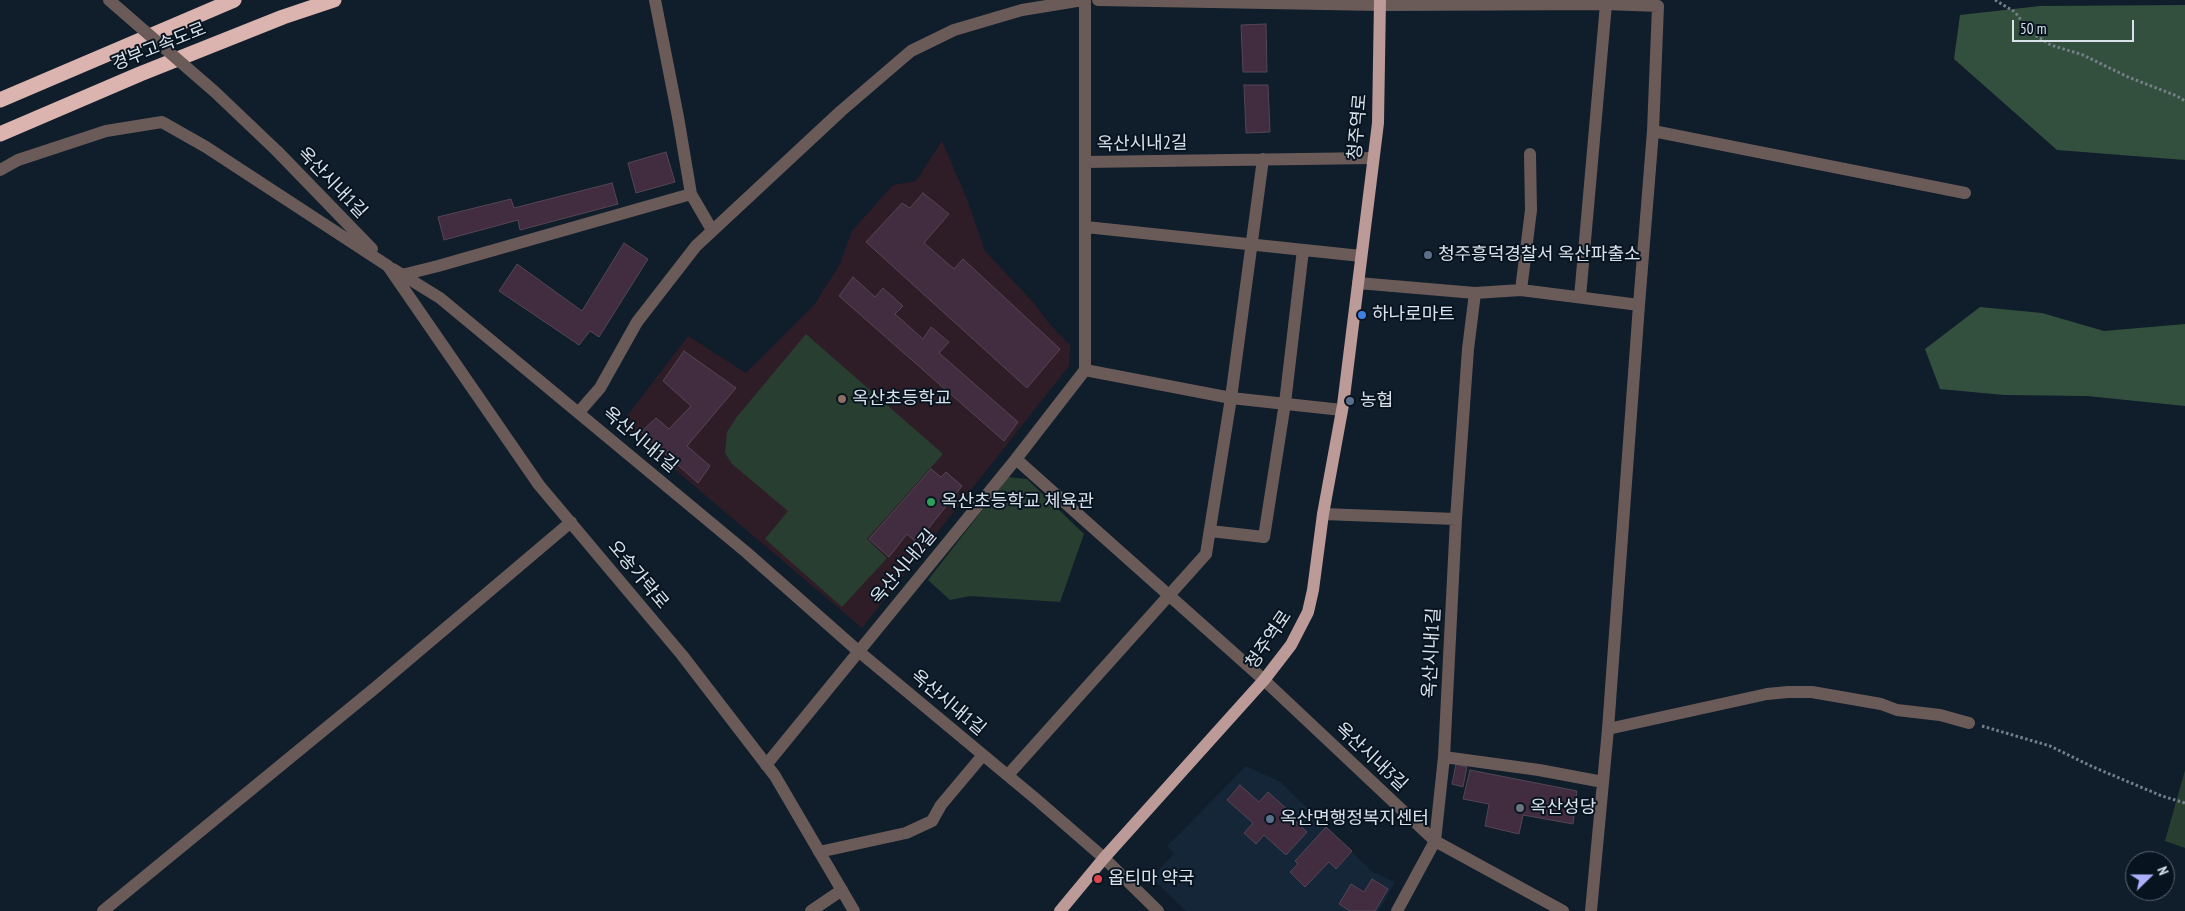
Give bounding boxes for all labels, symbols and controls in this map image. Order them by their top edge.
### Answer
scale bar [2015,10,2138,42]
street label: 경부고속도로 [109,18,209,76]
text: 50 m [2020,19,2046,38]
street label: 청주역로 [1344,93,1372,161]
street label: 옥산시내2길 [1096,132,1188,156]
street label: 옥산시내1길 [293,143,371,223]
place label: 청주흥덕경찰서 옥산파출소 [1438,244,1641,266]
marker: 청주흥덕경찰서 옥산파출소 [1422,249,1434,261]
place label: 하나로마트 [1372,304,1455,326]
marker: 하나로마트 [1356,309,1368,321]
place label: 옥산초등학교 [852,388,951,410]
place label: 농협 [1360,390,1393,412]
marker: 옥산초등학교 [836,393,848,405]
marker: 농협 [1344,395,1356,407]
street label: 옥산시내1길 [598,403,682,477]
place label: 옥산초등학교 체육관 [941,491,1094,513]
marker: 옥산초등학교 체육관 [925,496,937,508]
street label: 옥산시내2길 [867,525,941,609]
street label: 오송가락로 [603,536,673,614]
street label: 청주역로 [1242,607,1296,673]
street label: 옥산시내1길 [1419,607,1445,699]
street label: 옥산시내1길 [906,666,990,740]
street label: 옥산시내3길 [1330,718,1412,796]
place label: 옥산성당 [1530,797,1596,819]
marker: 옥산성당 [1514,802,1526,814]
place label: 옥산면행정복지센터 [1280,808,1429,830]
marker: 옥산면행정복지센터 [1264,813,1276,825]
north arrow [2125,851,2175,901]
text: N [2153,864,2173,878]
place label: 옵티마 약국 [1108,868,1195,890]
marker: 옵티마 약국 [1092,873,1104,885]

